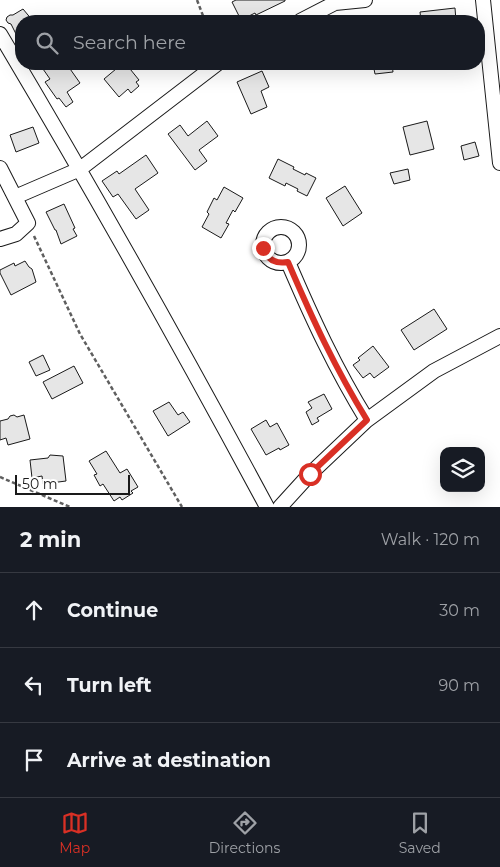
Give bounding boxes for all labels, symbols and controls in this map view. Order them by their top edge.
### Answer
search box [15,15,485,70]
icon: search [33,29,61,57]
text: Search here [73,31,186,54]
route end [252,237,275,260]
map controls [440,447,485,492]
button: layers [440,447,485,492]
route start [299,463,322,486]
scale bar [15,472,130,495]
text: 50 m [22,475,58,493]
text: 2 min [20,527,81,552]
text: Walk · 120 m [381,530,480,549]
icon: ahead [20,596,48,624]
text: Continue [67,599,158,622]
text: 30 m [439,601,480,620]
icon: left [20,671,48,699]
text: Turn left [67,674,152,697]
text: 90 m [438,676,480,695]
icon: arrive [20,746,48,774]
text: Arrive at destination [67,749,271,772]
tab: Map [59,809,90,857]
tab: Directions [209,809,280,857]
tab: Saved [399,809,441,857]

